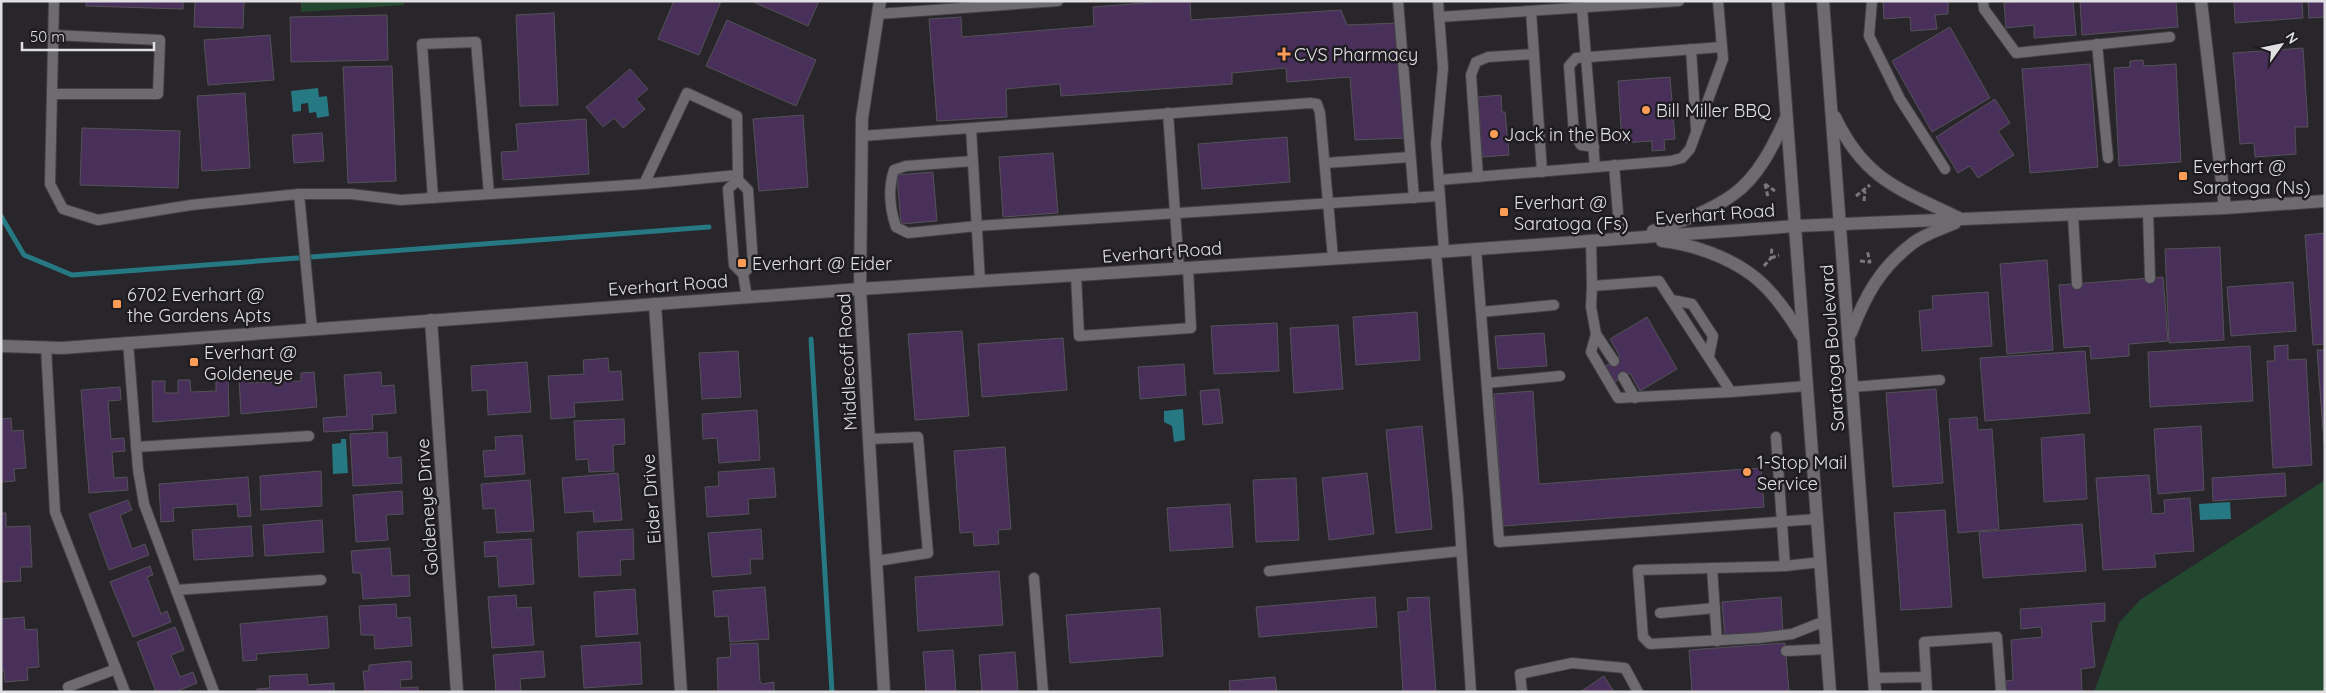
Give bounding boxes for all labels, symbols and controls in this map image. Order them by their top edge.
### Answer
scale bar [22,20,155,52]
north arrow [2256,20,2306,70]
text: 50 m [30,27,65,46]
text: N [2282,29,2302,47]
place label: CVS Pharmacy [1294,43,1418,66]
marker: CVS Pharmacy [1278,48,1290,60]
place label: Bill Miller BBQ [1656,99,1772,122]
marker: Bill Miller BBQ [1640,104,1652,116]
place label: Jack in the Box [1504,123,1631,146]
marker: Jack in the Box [1488,128,1500,140]
place label: Everhart @ Saratoga (Ns) [2193,155,2311,199]
marker: Everhart @ Saratoga (Ns) [2177,170,2189,182]
place label: Everhart @ Saratoga (Fs) [1514,191,1628,235]
street label: Everhart Road [1654,198,1776,230]
marker: Everhart @ Saratoga (Fs) [1498,206,1510,218]
street label: Everhart Road [1101,236,1223,268]
place label: Everhart @ Eider [752,252,892,275]
marker: Everhart @ Eider [736,257,748,269]
street label: Saratoga Boulevard [1815,264,1849,432]
street label: Everhart Road [607,269,729,301]
place label: 6702 Everhart @ the Gardens Apts [127,283,271,327]
street label: Middlecoff Road [832,293,862,431]
marker: 6702 Everhart @ the Gardens Apts [111,298,123,310]
place label: Everhart @ Goldeneye [204,341,297,385]
marker: Everhart @ Goldeneye [188,356,200,368]
street label: Goldeneye Drive [411,438,443,576]
place label: 1-Stop Mail Service [1757,451,1847,495]
street label: Eider Drive [636,453,666,545]
marker: 1-Stop Mail Service [1741,466,1753,478]

